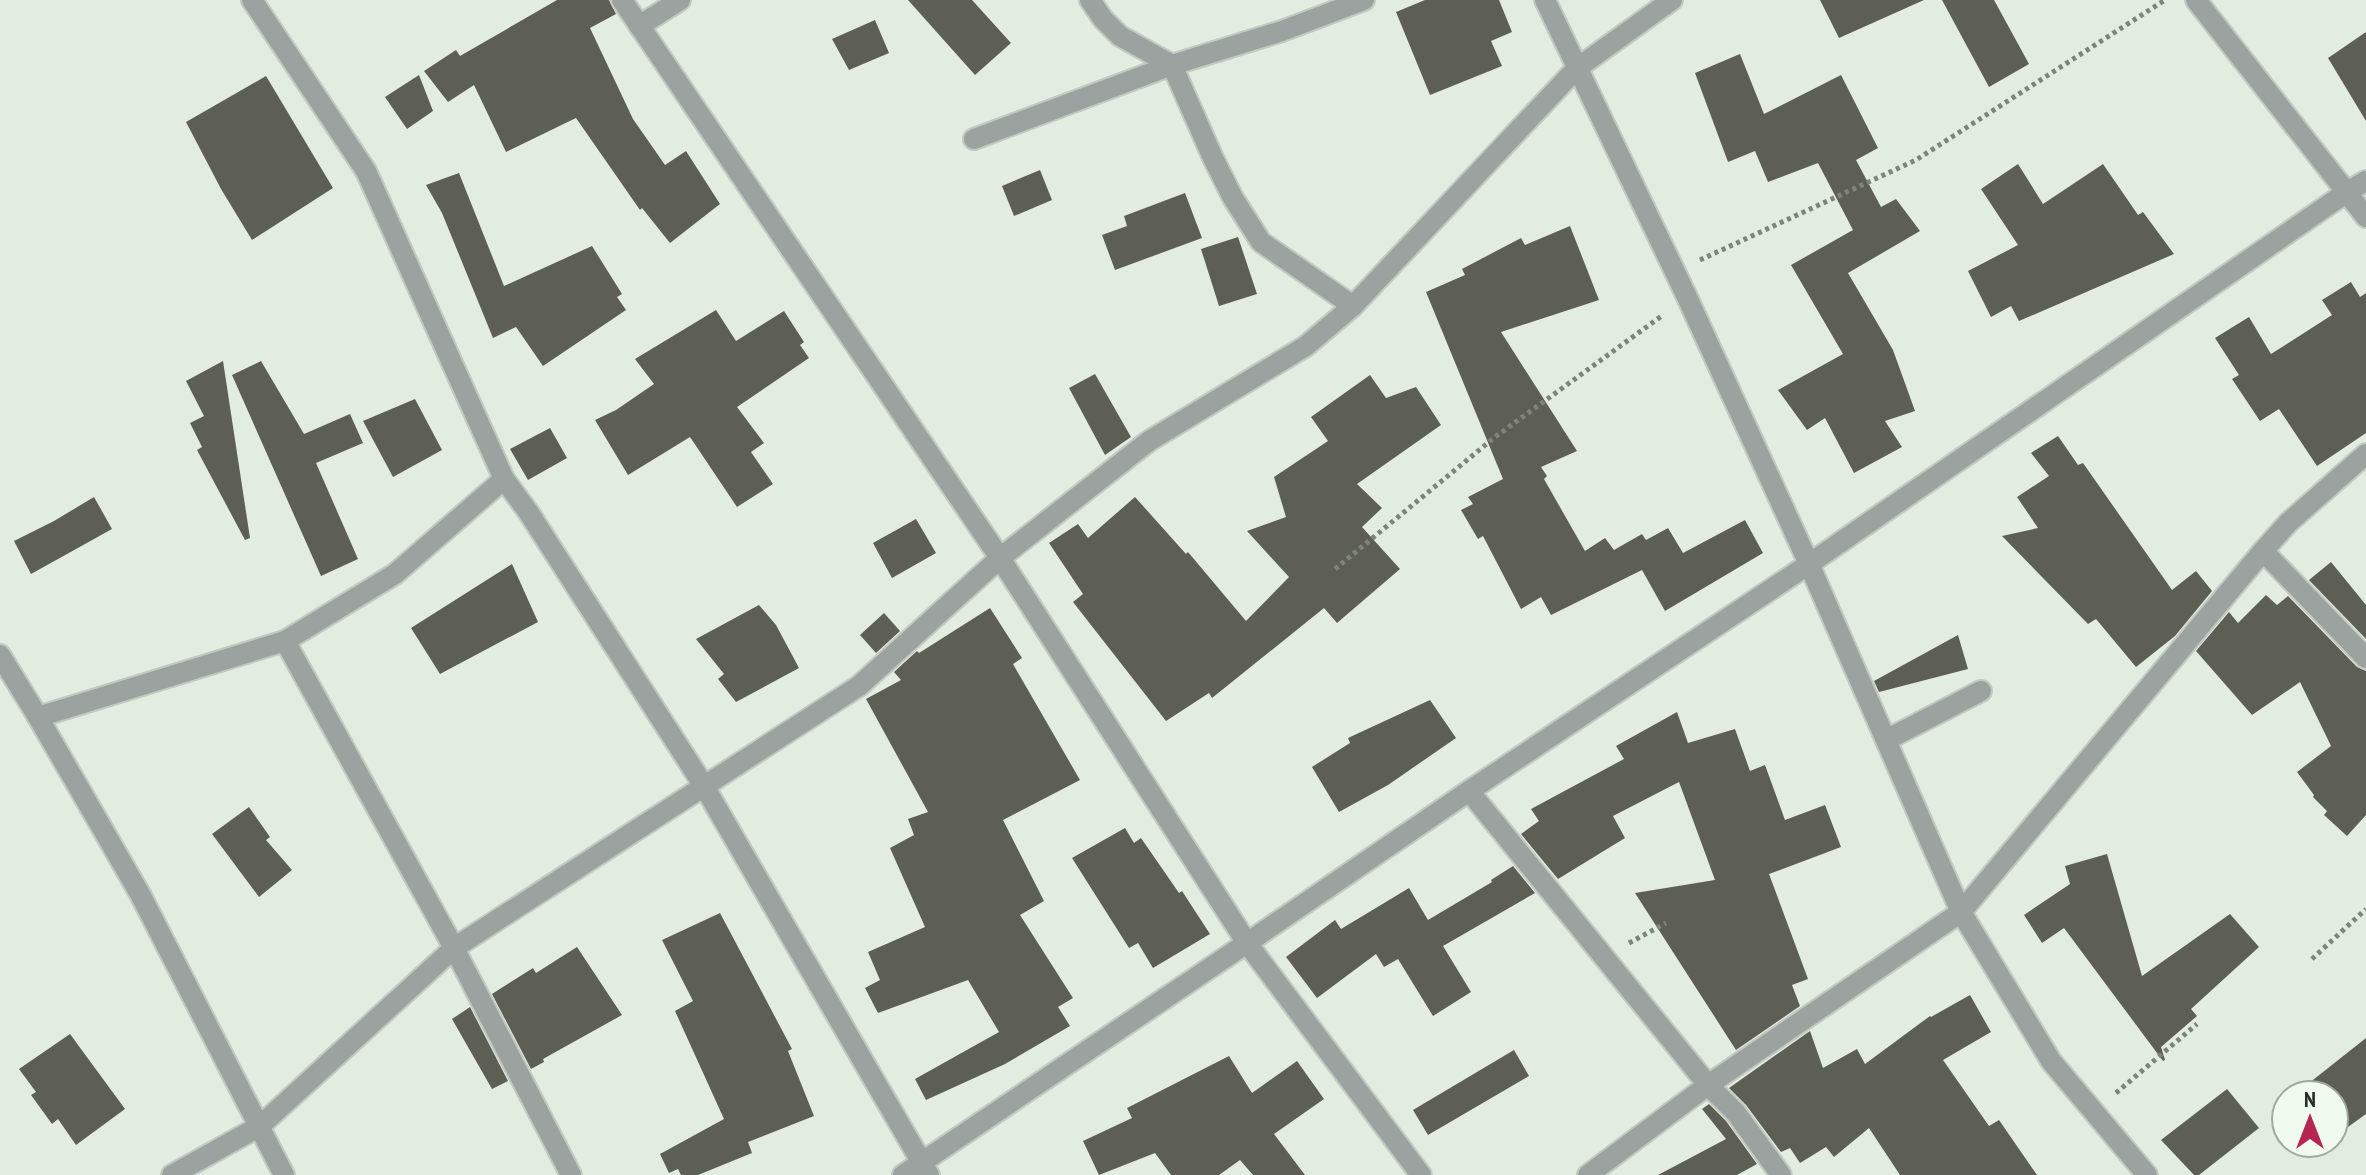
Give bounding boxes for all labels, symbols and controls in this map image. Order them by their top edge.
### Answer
north arrow [2270,1079,2350,1159]
text: N [2304,1085,2316,1113]

